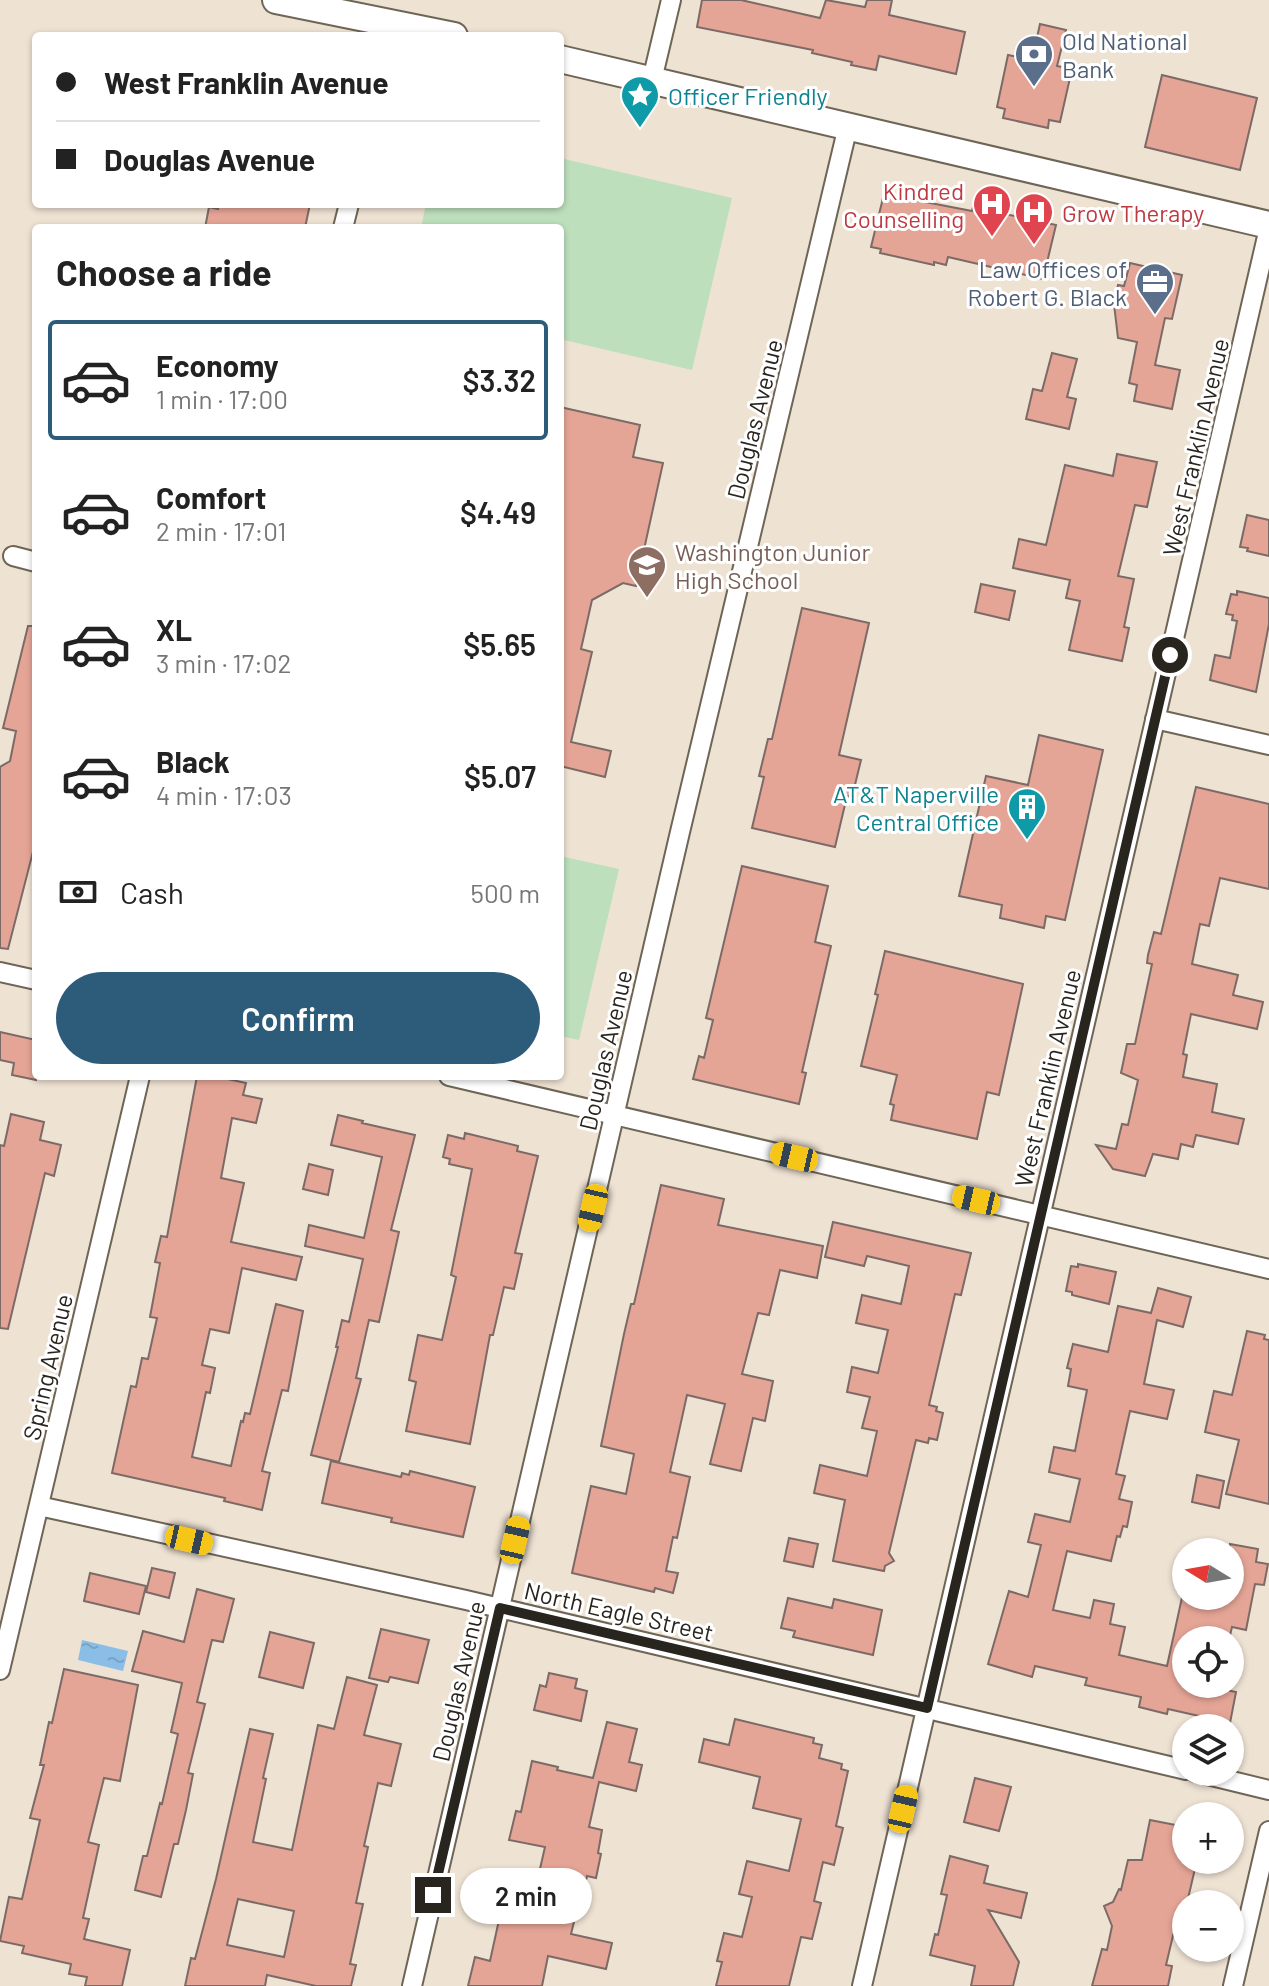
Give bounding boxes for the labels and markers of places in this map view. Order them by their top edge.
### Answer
place label: Old National Bank [1062,26,1187,83]
bank icon: Old National Bank [1013,33,1055,88]
place icon: Officer Friendly [619,74,661,129]
place label: Officer Friendly [668,81,828,110]
place label: Kindred Counselling [843,176,964,233]
hospital icon: Kindred Counselling [971,183,1013,238]
hospital icon: Grow Therapy [1013,191,1055,246]
place label: Grow Therapy [1062,198,1204,227]
place label: Law Offices of Robert G. Black [968,254,1127,311]
office icon: Law Offices of Robert G. Black [1134,261,1176,316]
place label: Washington Junior High School [675,537,871,594]
school or university icon: Washington Junior High School [626,544,668,599]
place label: AT&T Naperville Central Office [833,779,999,836]
building icon: AT&T Naperville Central Office [1006,786,1048,841]

